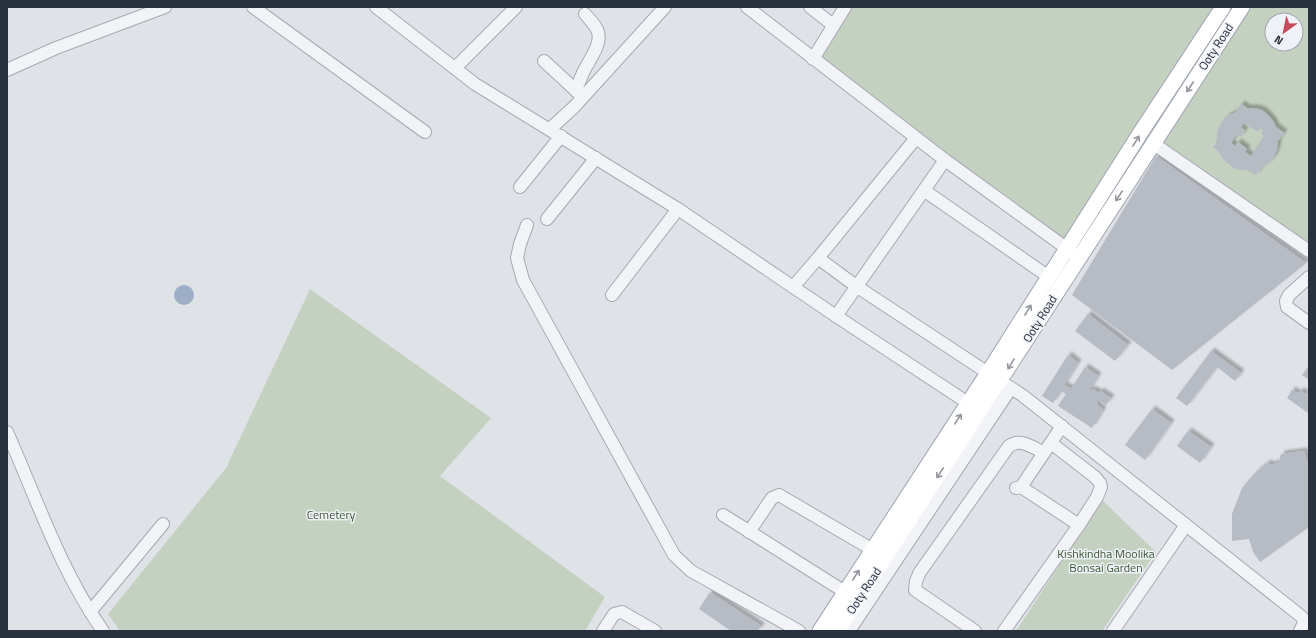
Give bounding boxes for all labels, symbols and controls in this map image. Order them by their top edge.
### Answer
north arrow [1264,12,1304,52]
street label: Ooty Road [1193,19,1238,74]
text: N [1271,32,1286,49]
one-way arrow [1186,81,1194,93]
one-way arrow [1132,135,1140,147]
one-way arrow [1115,190,1123,202]
street label: Ooty Road [1018,291,1062,346]
one-way arrow [1024,305,1032,316]
one-way arrow [1007,358,1015,370]
one-way arrow [954,414,962,425]
one-way arrow [936,467,944,479]
park label: Cemetery [307,505,356,524]
park label: Kishkindha Moolika Bonsai Garden [1057,544,1155,577]
street label: Ooty Road [841,563,886,618]
one-way arrow [853,569,861,581]

